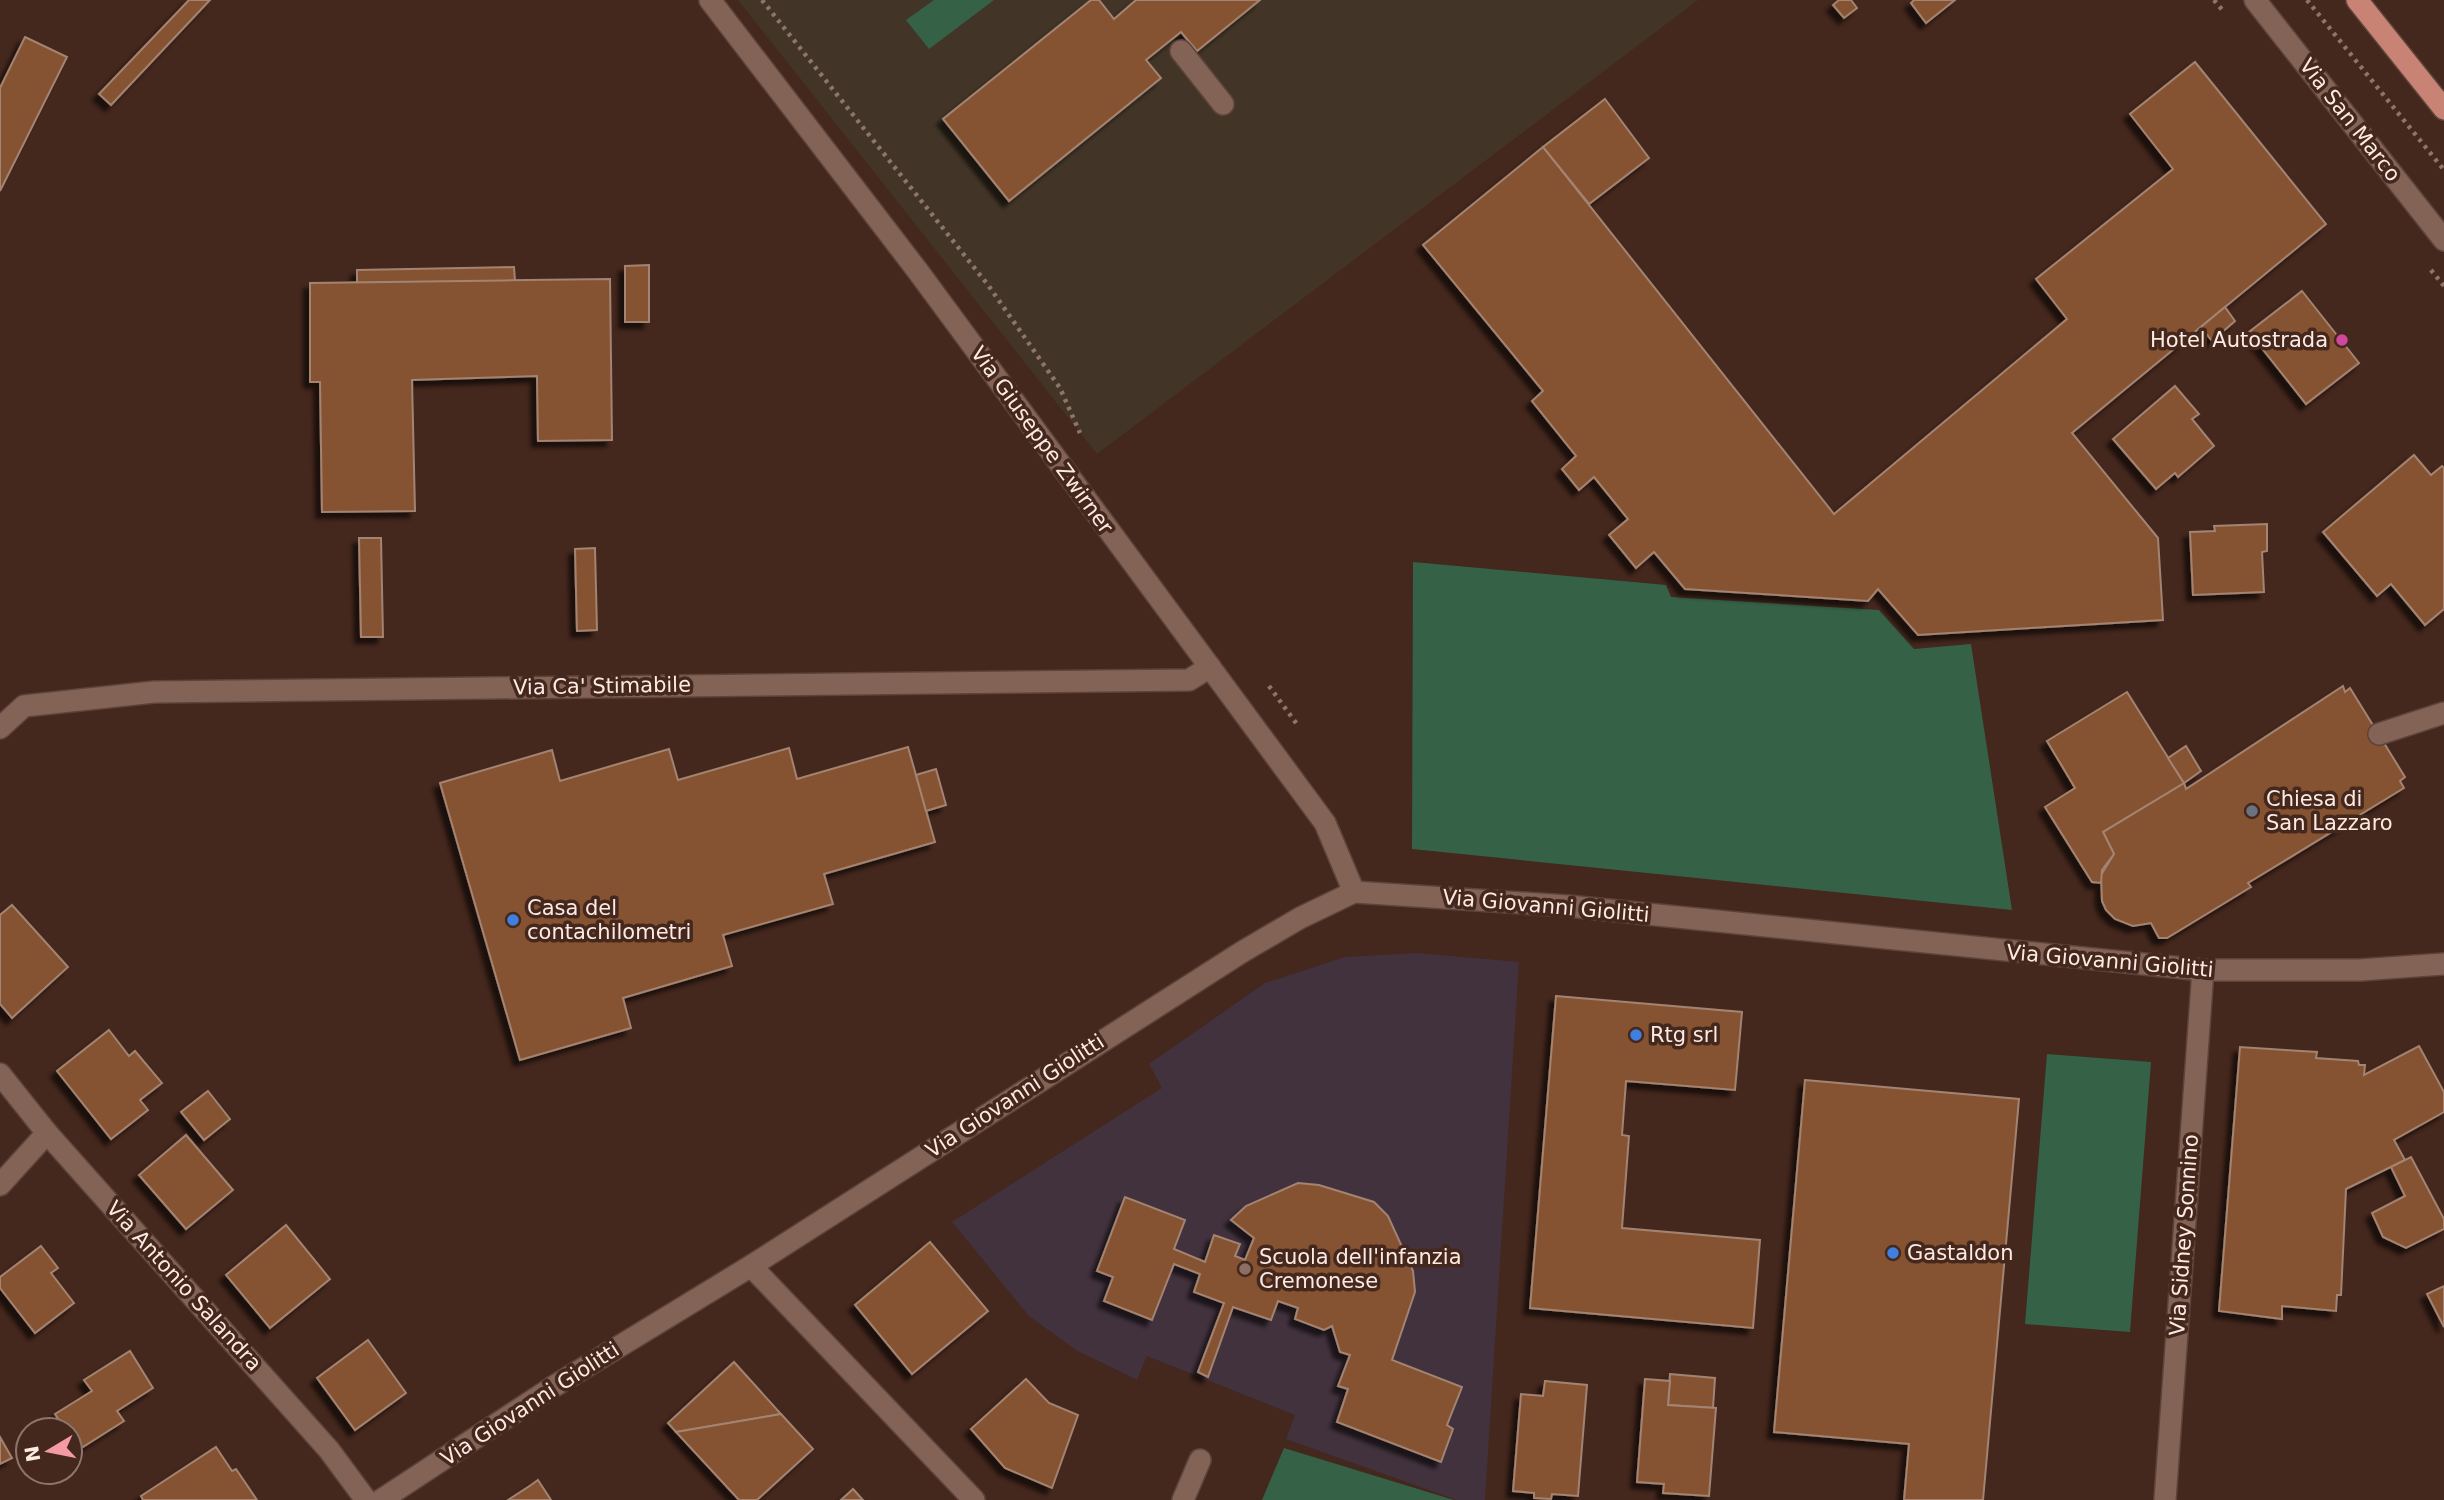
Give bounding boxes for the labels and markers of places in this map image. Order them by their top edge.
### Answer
place label: Hotel Autostrada [2150,328,2328,352]
marker: Hotel Autostrada [2334,332,2350,348]
place label: Chiesa di San Lazzaro [2266,787,2393,835]
marker: Chiesa di San Lazzaro [2244,803,2260,819]
place label: Casa del contachilometri [527,896,691,944]
marker: Casa del contachilometri [505,912,521,928]
place label: Rtg srl [1650,1023,1718,1047]
marker: Rtg srl [1628,1027,1644,1043]
place label: Gastaldon [1907,1241,2014,1265]
place label: Scuola dell'infanzia Cremonese [1259,1245,1462,1293]
marker: Gastaldon [1885,1245,1901,1261]
marker: Scuola dell'infanzia Cremonese [1237,1261,1253,1277]

